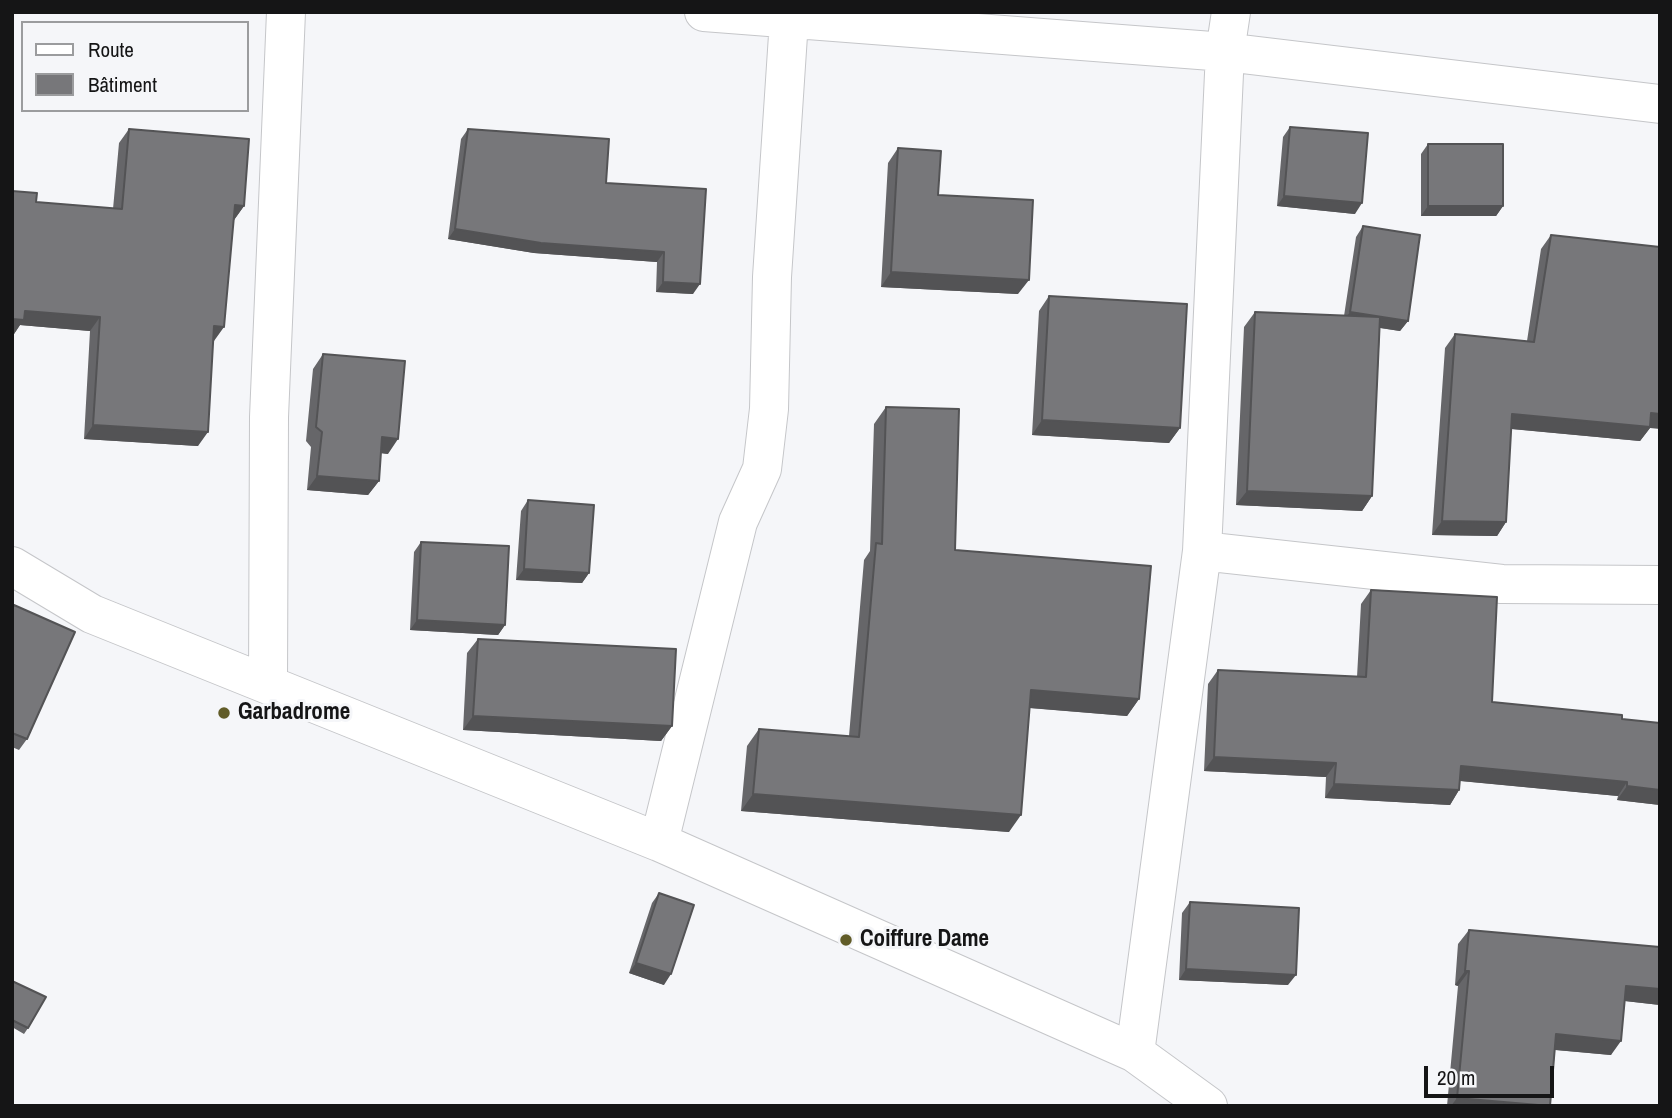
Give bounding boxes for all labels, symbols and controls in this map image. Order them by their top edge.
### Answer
legend [21,21,248,112]
text: Route [88,35,134,64]
text: Bâtiment [88,70,157,99]
place label: Garbadrome [238,699,350,727]
marker: Garbadrome [216,705,232,721]
place label: Coiffure Dame [860,926,989,954]
marker: Coiffure Dame [838,932,854,948]
scale bar [1427,1052,1556,1096]
text: 20 m [1437,1063,1475,1092]

